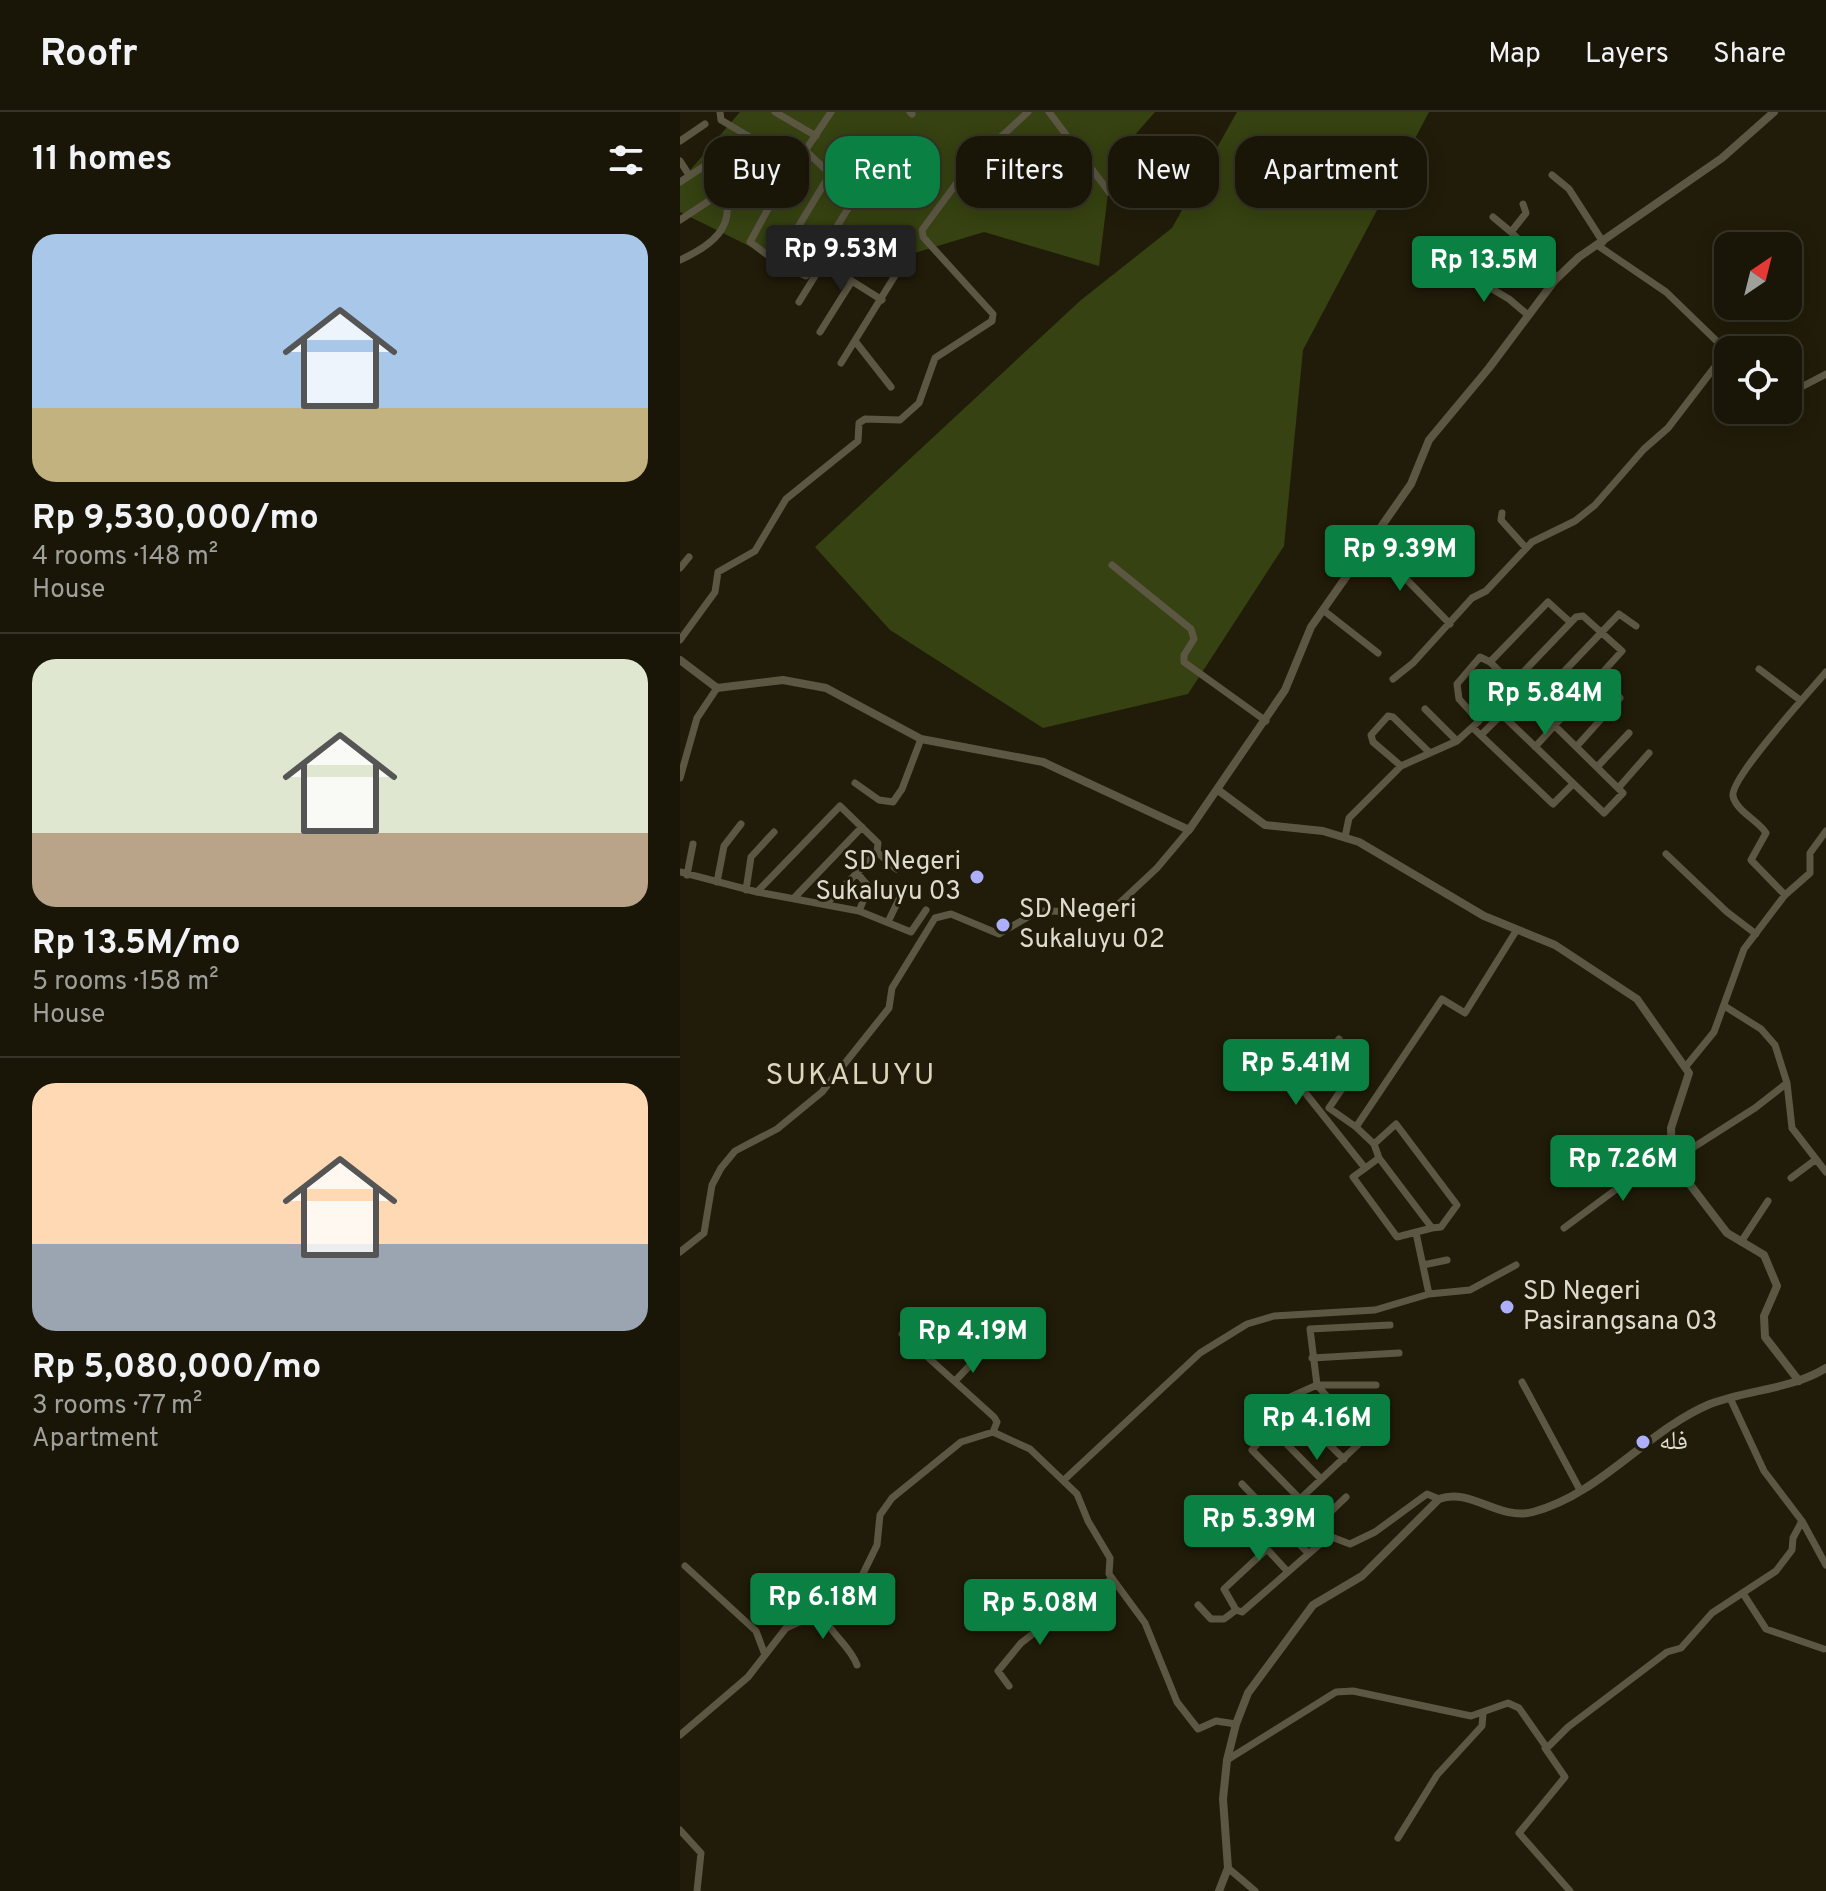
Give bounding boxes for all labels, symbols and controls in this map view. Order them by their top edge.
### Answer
text: Roofr [40,31,138,80]
text: Map [1488,37,1541,73]
text: Layers [1585,37,1669,73]
text: Share [1713,37,1786,73]
chip: Buy [704,136,809,208]
chip: Rent [825,136,940,208]
chip: Filters [956,136,1092,208]
chip: New [1108,136,1219,208]
chip: Apartment [1235,136,1427,208]
icon: filters [604,138,648,182]
text: 11 homes [32,139,172,182]
pin: Rp 9.53M [758,225,924,293]
north arrow [1714,232,1802,320]
map controls [1714,232,1802,424]
text: Rp 9.53M [784,234,898,267]
pin: Rp 13.5M [1401,236,1567,304]
text: Rp 13.5M [1430,245,1538,278]
icon: home [268,286,412,430]
button: locate [1714,336,1802,424]
text: Rp 9,530,000/mo [32,498,319,541]
pin: Rp 9.39M [1317,525,1483,593]
text: Rp 9.39M [1343,534,1457,567]
text: 4 rooms · 148 m² [32,541,218,574]
text: House [32,574,105,607]
pin: Rp 5.84M [1462,669,1628,737]
text: Rp 5.84M [1487,678,1603,711]
icon: home [268,711,412,855]
place label: SD Negeri Sukaluyu 03 [815,846,961,909]
marker: SD Negeri Sukaluyu 03 [968,868,986,886]
place label: SD Negeri Sukaluyu 02 [1019,894,1165,957]
marker: SD Negeri Sukaluyu 02 [994,916,1012,934]
text: Rp 13.5M/mo [32,923,240,966]
text: 5 rooms · 158 m² [32,966,219,999]
text: House [32,999,105,1032]
pin: Rp 5.41M [1213,1039,1379,1107]
text: Rp 5.41M [1241,1048,1351,1081]
district label: SUKALUYU [765,1058,937,1095]
icon: home [268,1135,412,1279]
pin: Rp 7.26M [1540,1135,1706,1203]
text: Rp 7.26M [1568,1144,1678,1177]
place label: SD Negeri Pasirangsana 03 [1523,1276,1717,1339]
marker: SD Negeri Pasirangsana 03 [1498,1298,1516,1316]
pin: Rp 4.19M [890,1307,1056,1375]
text: Rp 4.19M [918,1316,1028,1349]
text: Rp 5,080,000/mo [32,1347,321,1390]
text: 3 rooms · 77 m² [32,1390,202,1423]
pin: Rp 4.16M [1234,1394,1400,1462]
text: Rp 4.16M [1262,1403,1372,1436]
text: Apartment [32,1423,159,1456]
place label: فله [1659,1426,1688,1459]
marker: فله [1634,1433,1652,1451]
pin: Rp 5.39M [1176,1495,1342,1563]
text: Rp 5.39M [1202,1504,1316,1537]
pin: Rp 6.18M [740,1573,906,1641]
pin: Rp 5.08M [957,1579,1123,1647]
text: Rp 6.18M [768,1582,878,1615]
text: Rp 5.08M [982,1588,1098,1621]

